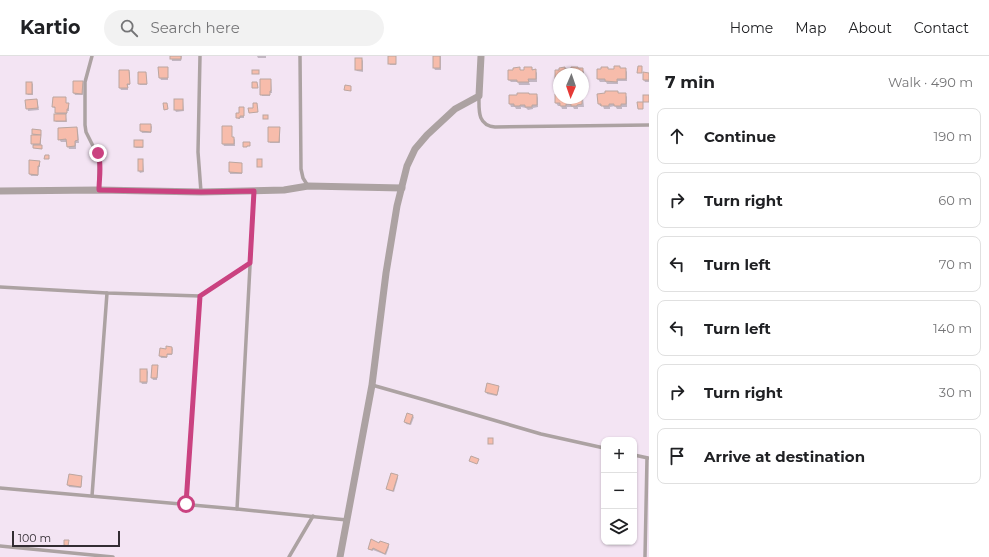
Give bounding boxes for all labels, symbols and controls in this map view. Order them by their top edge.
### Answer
search box [104,10,384,46]
text: Kartio [20,16,80,39]
icon: search [118,17,140,39]
text: Search here [150,18,240,37]
text: Home [730,19,773,37]
text: Map [795,19,826,37]
text: About [848,19,892,37]
text: Contact [914,19,969,37]
north arrow [553,68,589,104]
text: 7 min [665,72,715,92]
text: Walk · 490 m [888,74,973,90]
icon: ahead [666,125,688,147]
text: Continue [704,127,776,146]
text: 190 m [934,128,972,144]
route end [89,144,107,162]
icon: right [666,189,688,211]
text: Turn right [704,191,783,210]
text: 60 m [938,192,972,208]
icon: left [666,253,688,275]
text: Turn left [704,255,771,274]
text: 70 m [939,256,972,272]
icon: left [666,317,688,339]
text: Turn left [704,319,771,338]
text: 140 m [933,320,972,336]
icon: right [666,381,688,403]
text: Turn right [704,383,783,402]
text: 30 m [939,384,972,400]
map controls [601,437,637,545]
button: + [601,437,637,473]
icon: arrive [666,445,688,467]
text: Arrive at destination [704,447,865,466]
button: − [601,473,637,509]
route start [177,495,195,513]
button: layers [601,509,637,545]
scale bar [12,529,120,548]
text: 100 m [18,531,51,545]

